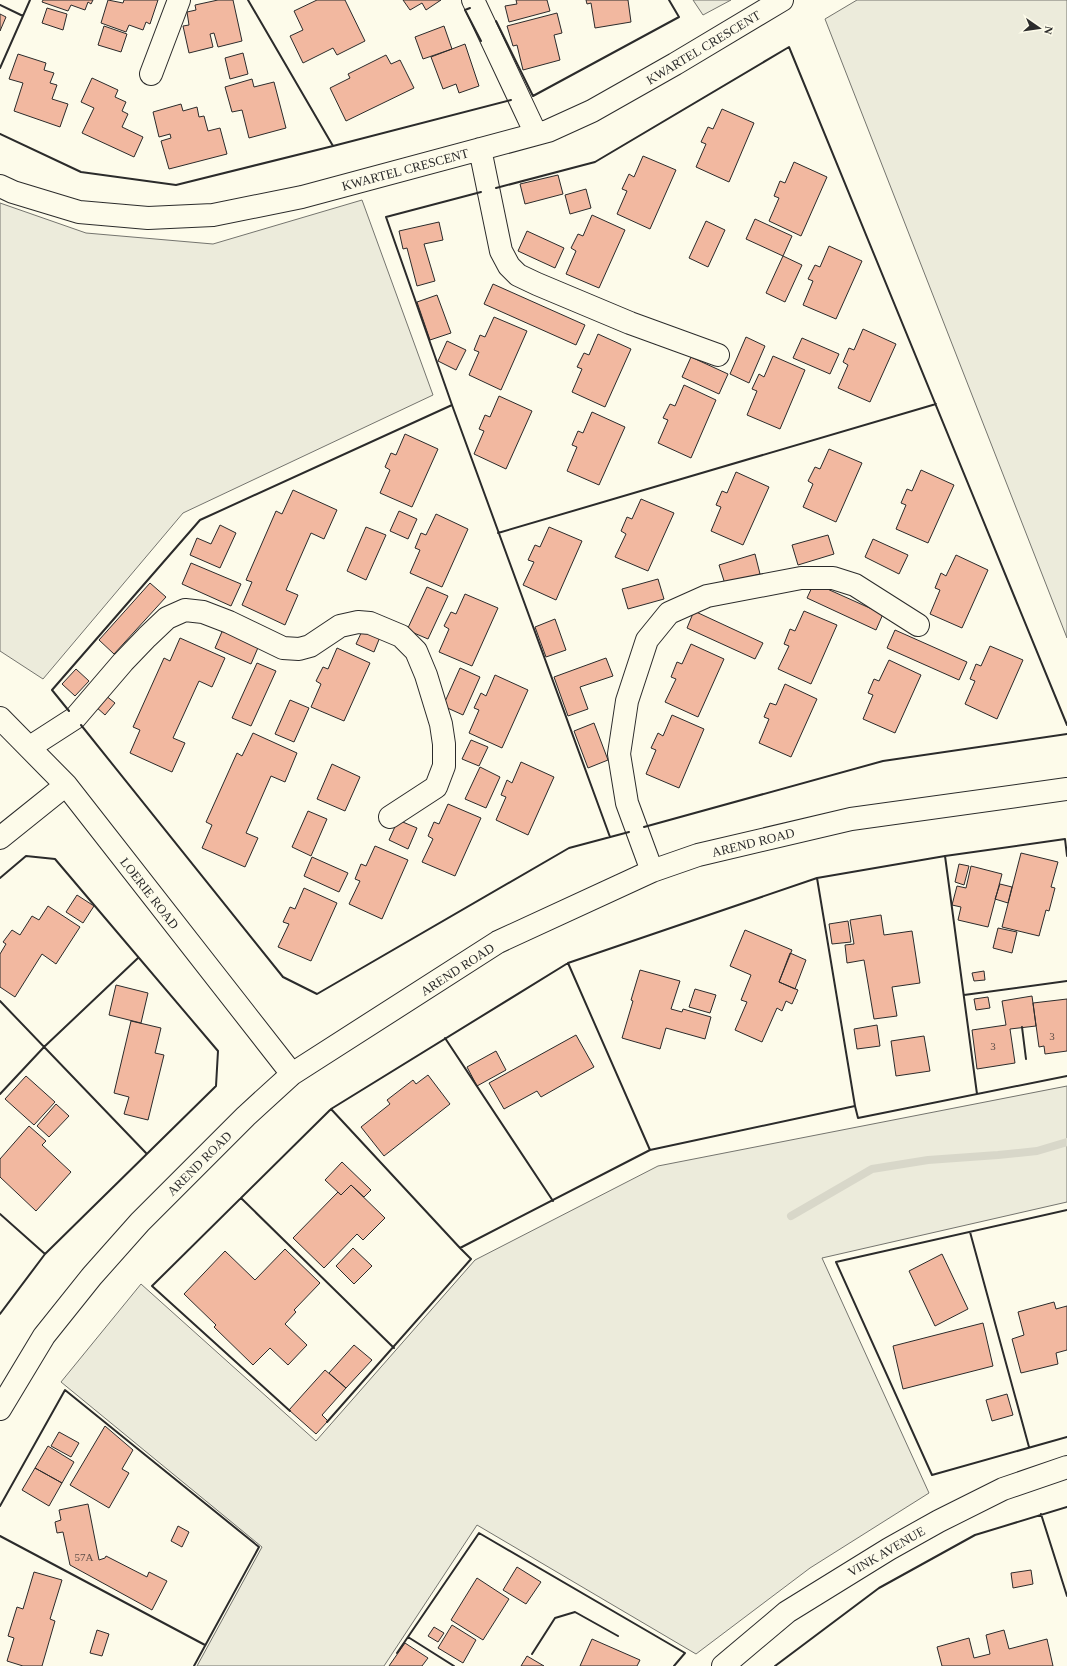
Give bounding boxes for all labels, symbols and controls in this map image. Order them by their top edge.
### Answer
street label: KWARTEL CRESCENT [643,7,763,87]
north arrow [1019,8,1059,48]
text: N [1042,25,1055,36]
street label: KWARTEL CRESCENT [340,145,470,194]
street label: AREND ROAD [710,825,796,860]
street label: LOERIE ROAD [117,855,182,932]
street label: AREND ROAD [418,940,497,999]
house number: 3 [1049,1030,1055,1042]
house number: 3 [990,1040,996,1052]
street label: AREND ROAD [164,1128,235,1199]
street label: VINK AVENUE [845,1523,928,1580]
house number: 57A [75,1551,94,1563]

